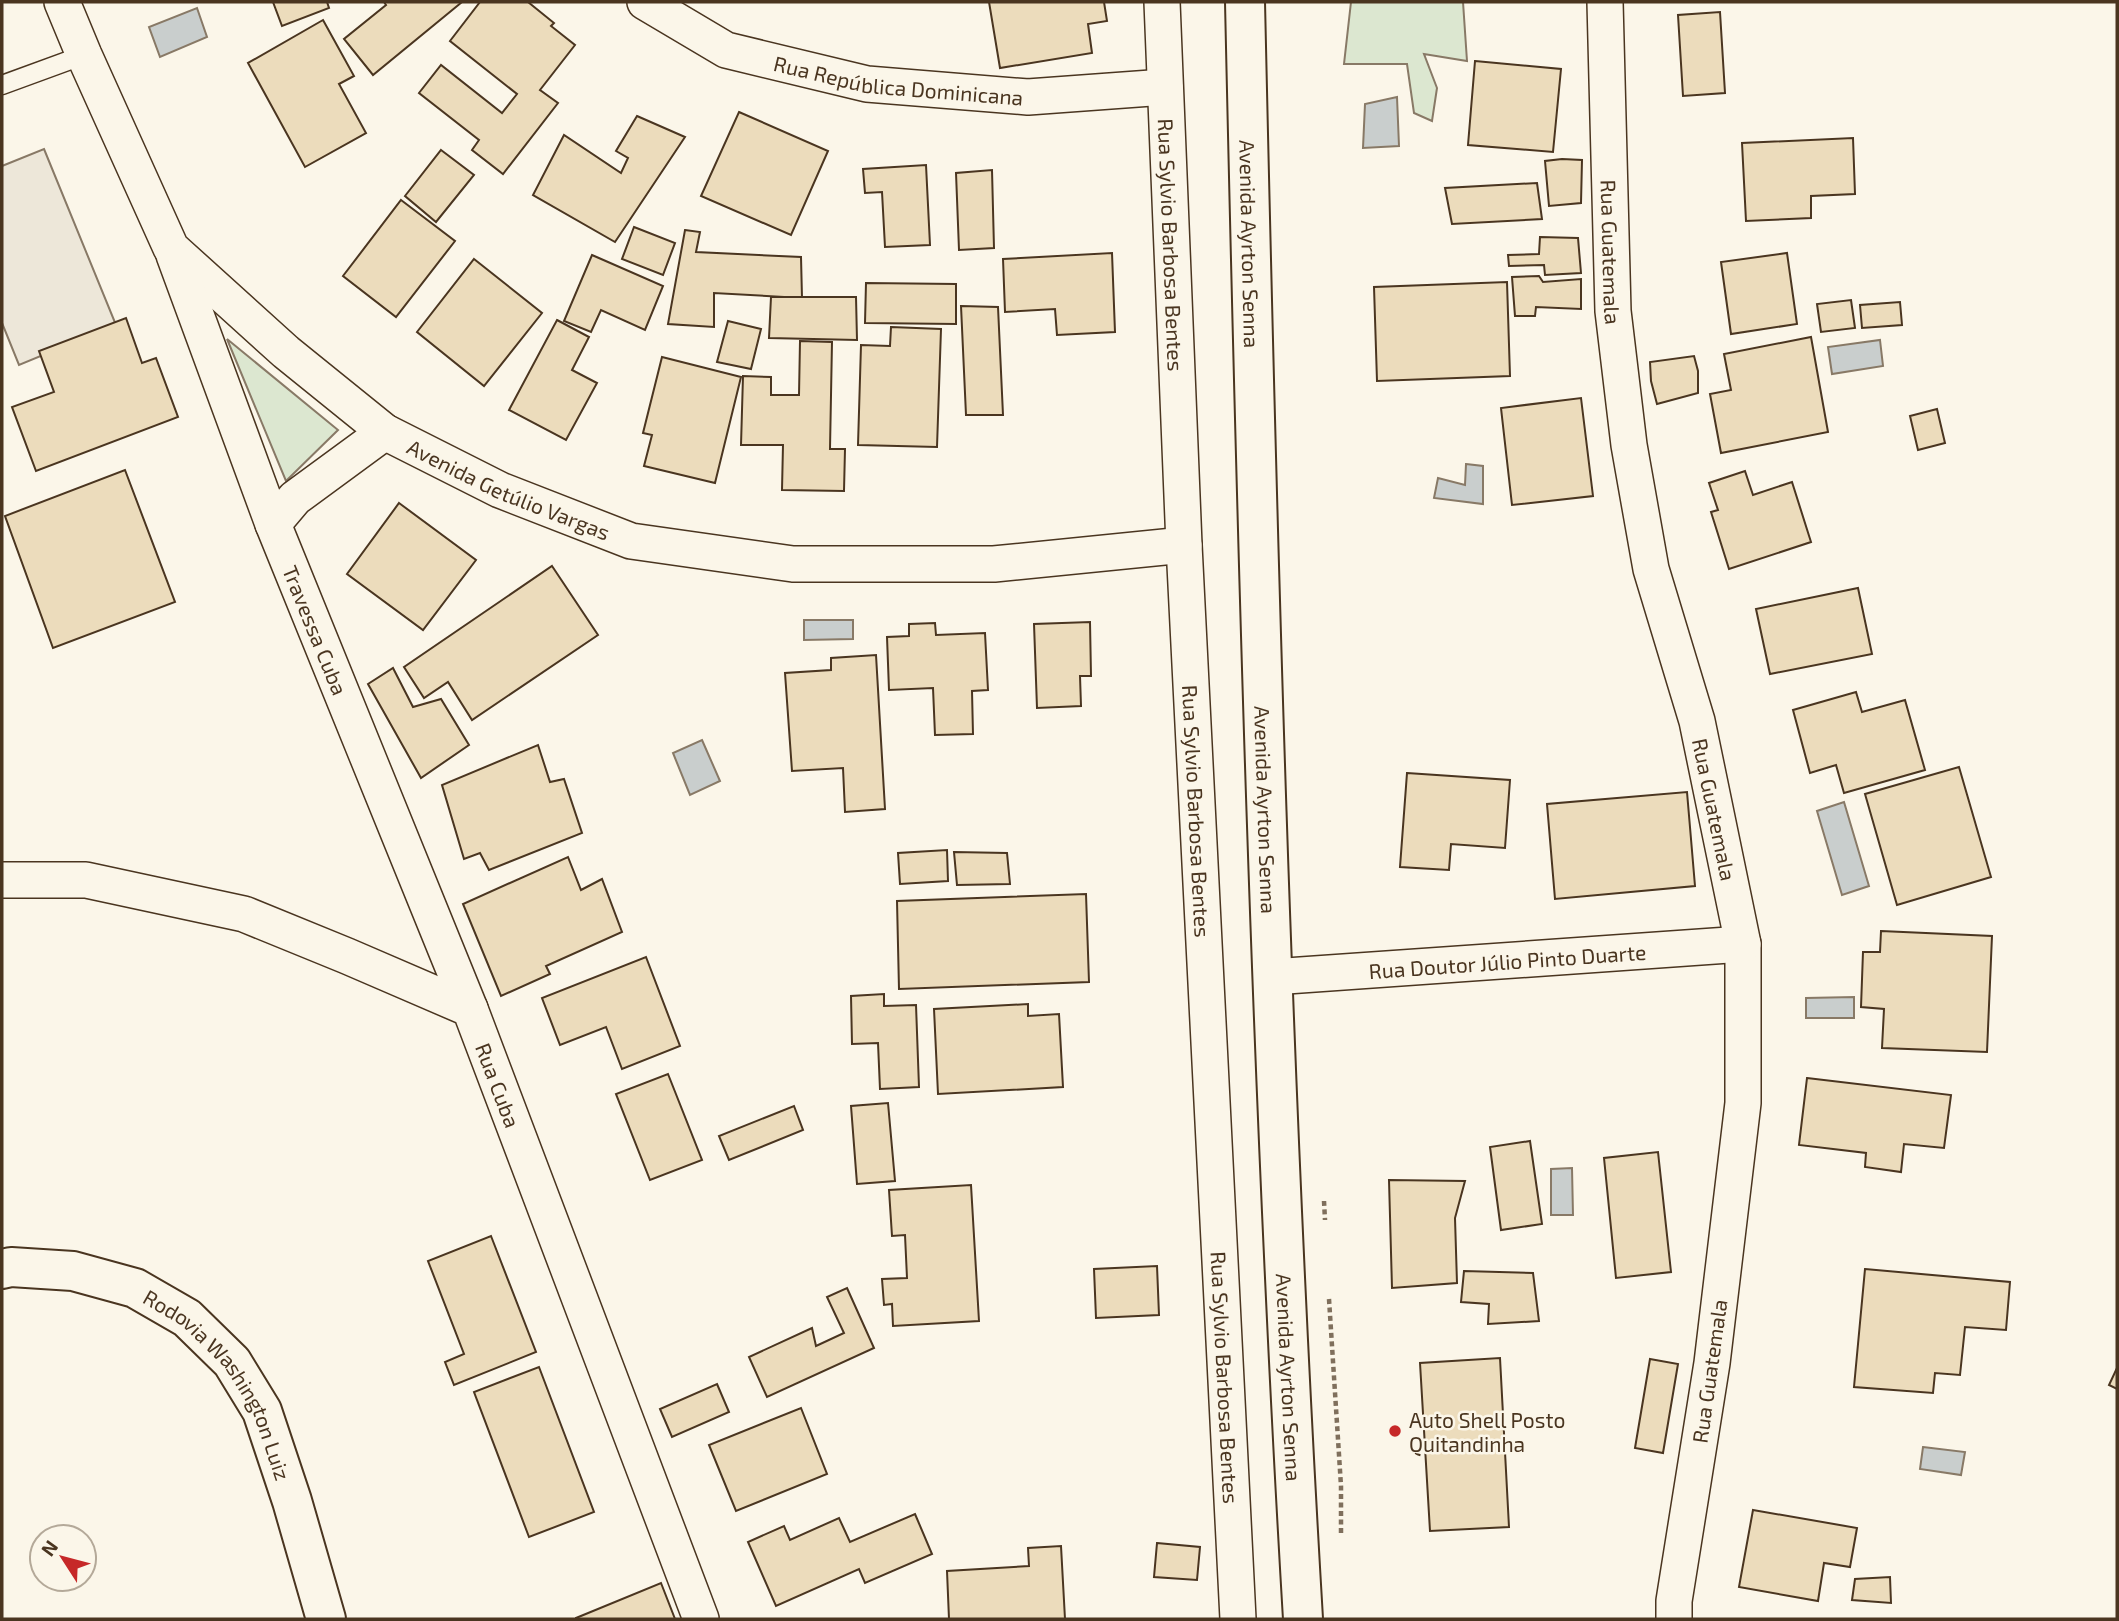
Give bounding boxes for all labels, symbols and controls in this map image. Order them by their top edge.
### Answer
street label: Rua República Dominicana [772,50,1024,109]
street label: Rua Sylvio Barbosa Bentes [1154,118,1189,372]
street label: Avenida Ayrton Senna [1236,140,1266,348]
street label: Rua Guatemala [1597,179,1627,326]
street label: Avenida Getúlio Vargas [404,433,614,544]
street label: Travessa Cuba [279,562,353,698]
street label: Rua Sylvio Barbosa Bentes [1179,684,1216,938]
street label: Avenida Ayrton Senna [1251,705,1283,914]
street label: Rua Guatemala [1688,736,1742,883]
street label: Rua Doutor Júlio Pinto Duarte [1368,938,1647,983]
street label: Rua Cuba [471,1039,526,1131]
street label: Rua Sylvio Barbosa Bentes [1207,1251,1245,1504]
street label: Avenida Ayrton Senna [1272,1273,1308,1482]
street label: Rodovia Washington Luiz [140,1283,297,1483]
street label: Rua Guatemala [1687,1298,1731,1444]
place label: Auto Shell Posto Quitandinha [1409,1407,1565,1457]
marker: Auto Shell Posto Quitandinha [1387,1423,1403,1439]
north arrow [28,1523,98,1593]
text: N [36,1535,62,1560]

